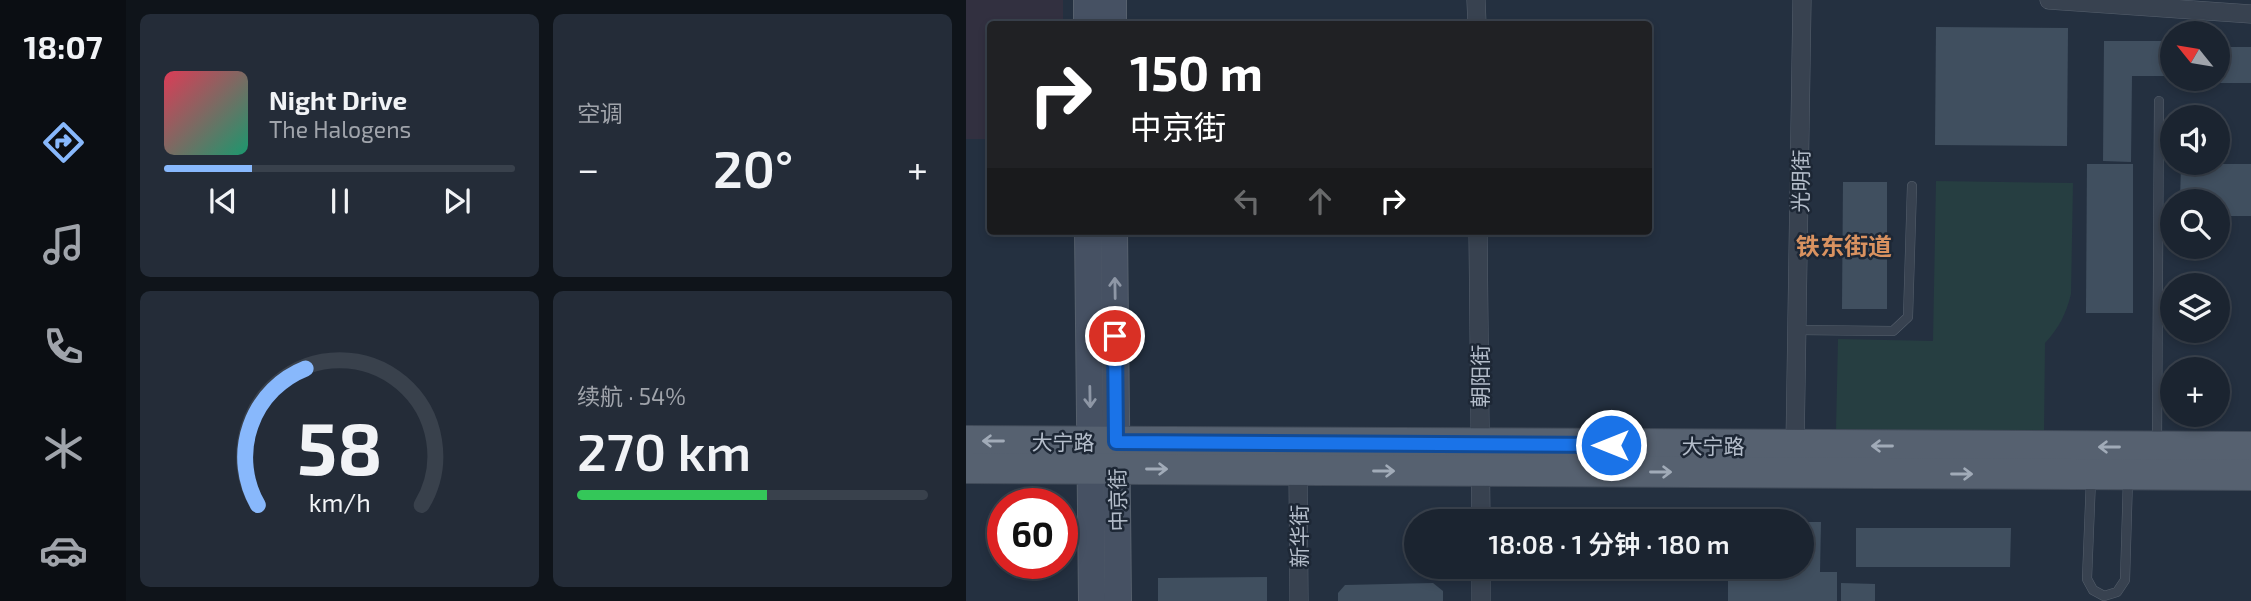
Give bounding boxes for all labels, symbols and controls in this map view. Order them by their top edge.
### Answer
north arrow [2160,21,2230,91]
map controls [2160,21,2230,427]
text: 18:07 [23,27,103,65]
text: 150 m [1130,42,1263,101]
icon: right [1015,49,1106,140]
text: Night Drive [269,84,407,115]
text: 空调 [577,99,623,127]
button: sound [2160,105,2230,175]
text: 中京街 [1130,107,1226,145]
text: The Halogens [269,115,411,143]
icon: directions [39,118,88,167]
text: 20° [713,136,793,198]
text: − [577,145,599,191]
text: + [907,145,928,191]
street label: 光明街 [1787,149,1813,213]
icon: previous [204,182,242,220]
icon: pause [321,182,359,220]
icon: next [438,182,476,220]
icon: left [1228,182,1266,220]
icon: ahead [1301,182,1339,220]
icon: right [1374,182,1412,220]
button: search [2160,189,2230,259]
icon: music [39,220,88,269]
district label: 铁东街道 [1796,231,1892,260]
button: layers [2160,273,2230,343]
one-way arrow [1108,277,1122,300]
pin [1085,306,1145,366]
icon: arrive [1096,317,1134,355]
icon: phone [39,322,88,371]
street label: 朝阳街 [1467,345,1492,408]
button: + [2160,357,2230,427]
text: 续航 · 54% [577,382,686,410]
one-way arrow [1083,385,1097,408]
text: 58 [297,402,382,490]
position arrow [1574,408,1648,482]
text: 270 km [577,419,751,481]
icon: climate [39,424,88,473]
street label: 大宁路 [1032,429,1095,454]
street label: 大宁路 [1682,433,1745,458]
one-way arrow [982,434,1005,448]
one-way arrow [1871,439,1894,453]
one-way arrow [2098,440,2121,454]
one-way arrow [1145,462,1168,476]
one-way arrow [1372,464,1395,478]
one-way arrow [1649,465,1672,479]
one-way arrow [1950,467,1973,481]
street label: 中京街 [1104,468,1130,532]
text: km/h [308,487,371,517]
speed limit sign: 60 [987,488,1078,579]
street label: 新华街 [1286,505,1311,568]
icon: car [39,526,88,575]
text: 18:08 · 1 分钟 · 180 m [1489,528,1730,559]

